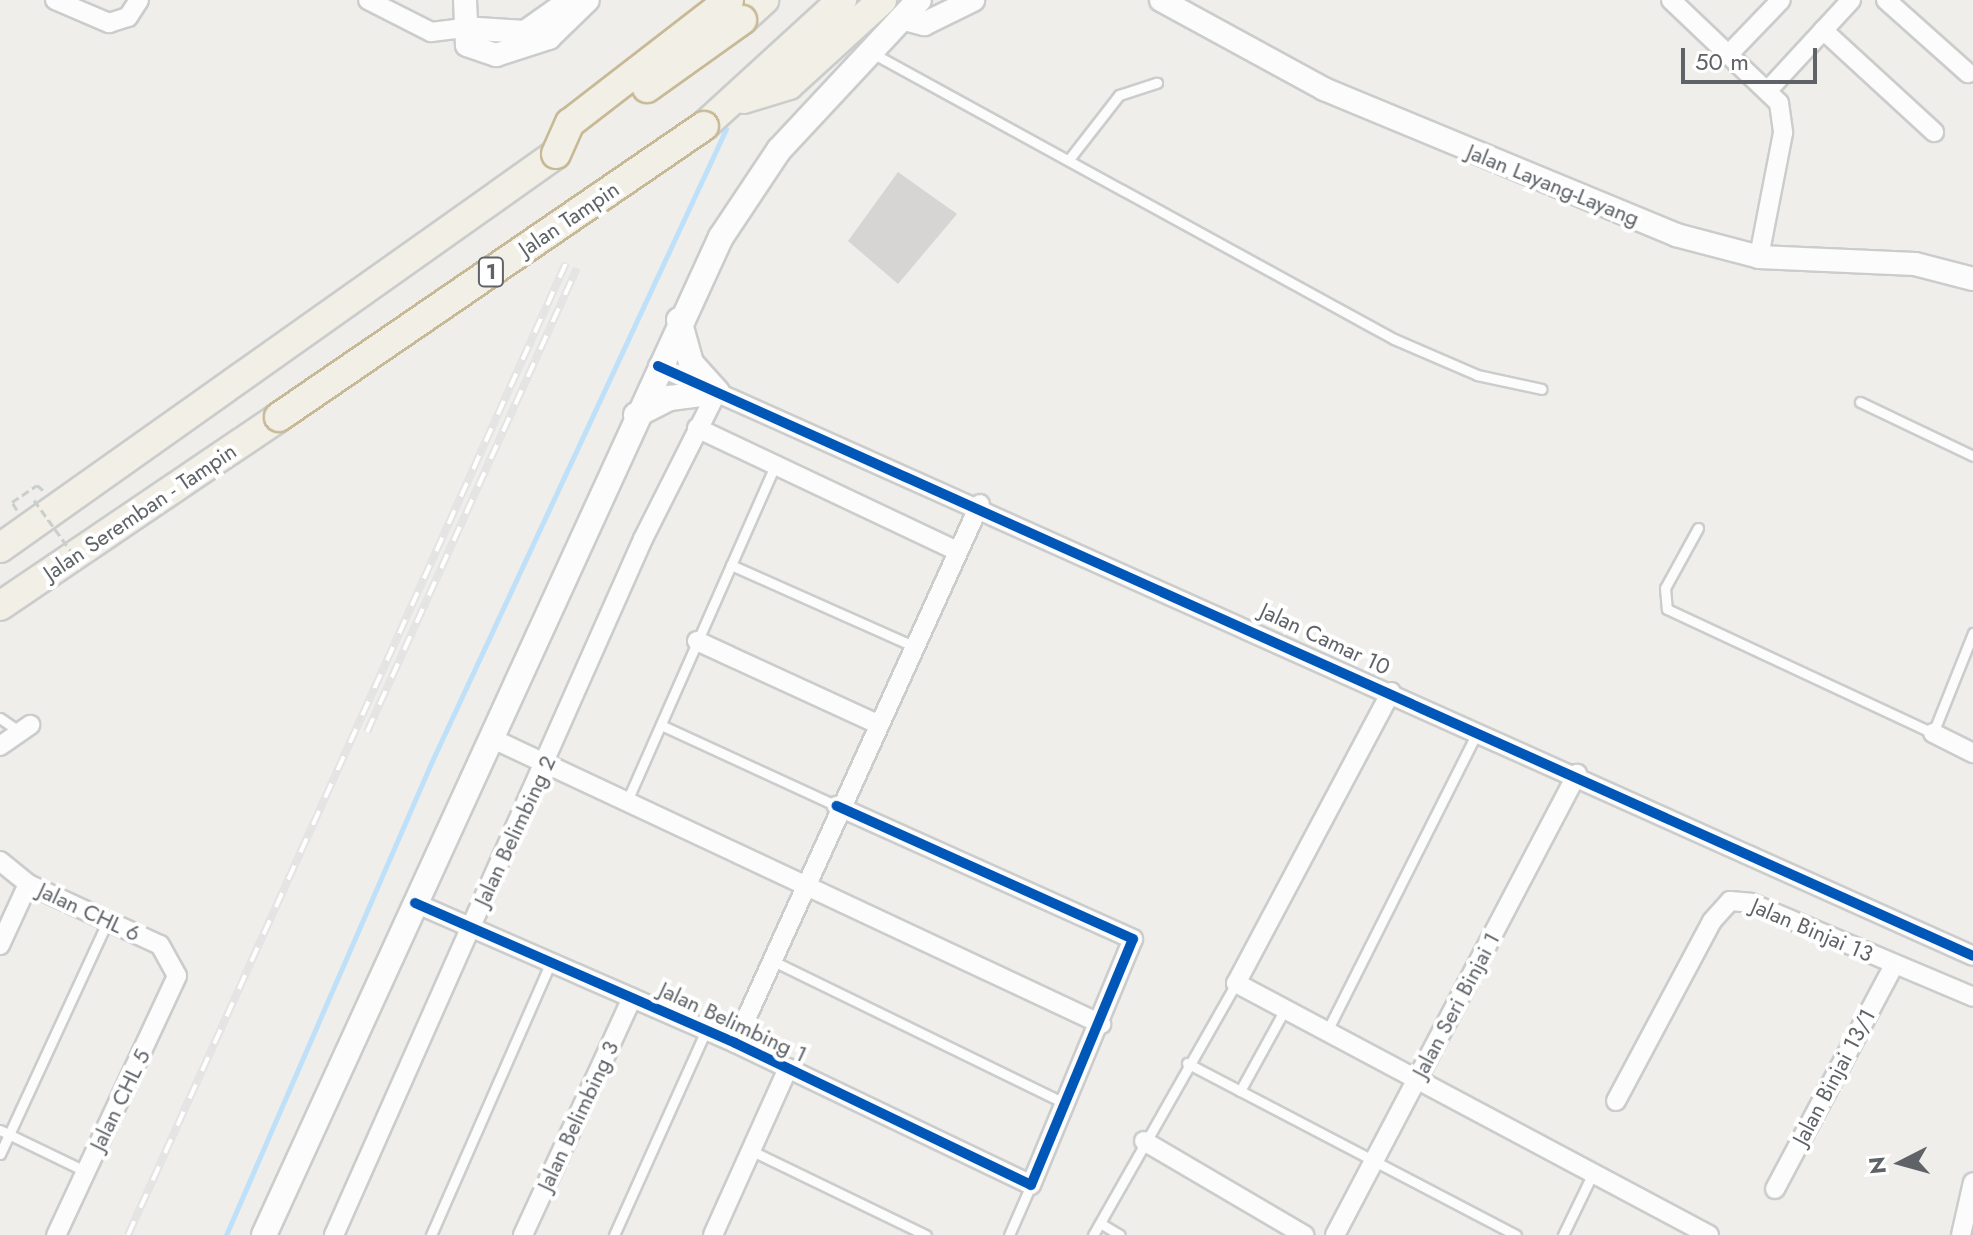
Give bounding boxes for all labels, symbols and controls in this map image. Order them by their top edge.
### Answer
scale bar [1685,32,1821,82]
text: 50 m [1695,44,1749,79]
street label: Jalan Layang-Layang [1463,138,1643,232]
street label: Jalan Tampin [514,176,624,262]
road number: 1 [477,256,505,288]
street label: Jalan Seremban - Tampin [39,438,241,586]
street label: Jalan Camar 10 [1256,597,1394,681]
street label: Jalan Belimbing 2 [469,752,561,910]
street label: Jalan CHL 6 [34,877,144,947]
street label: Jalan Binjai 13 [1747,893,1877,967]
street label: Jalan Seri Binjai 1 [1407,928,1505,1082]
street label: Jalan Belimbing 1 [655,976,811,1068]
street label: Jalan Binjai 13/1 [1787,1004,1881,1150]
street label: Jalan Belimbing 3 [532,1037,624,1195]
street label: Jalan CHL 5 [84,1045,156,1155]
north arrow [1861,1123,1941,1203]
text: N [1860,1155,1894,1176]

